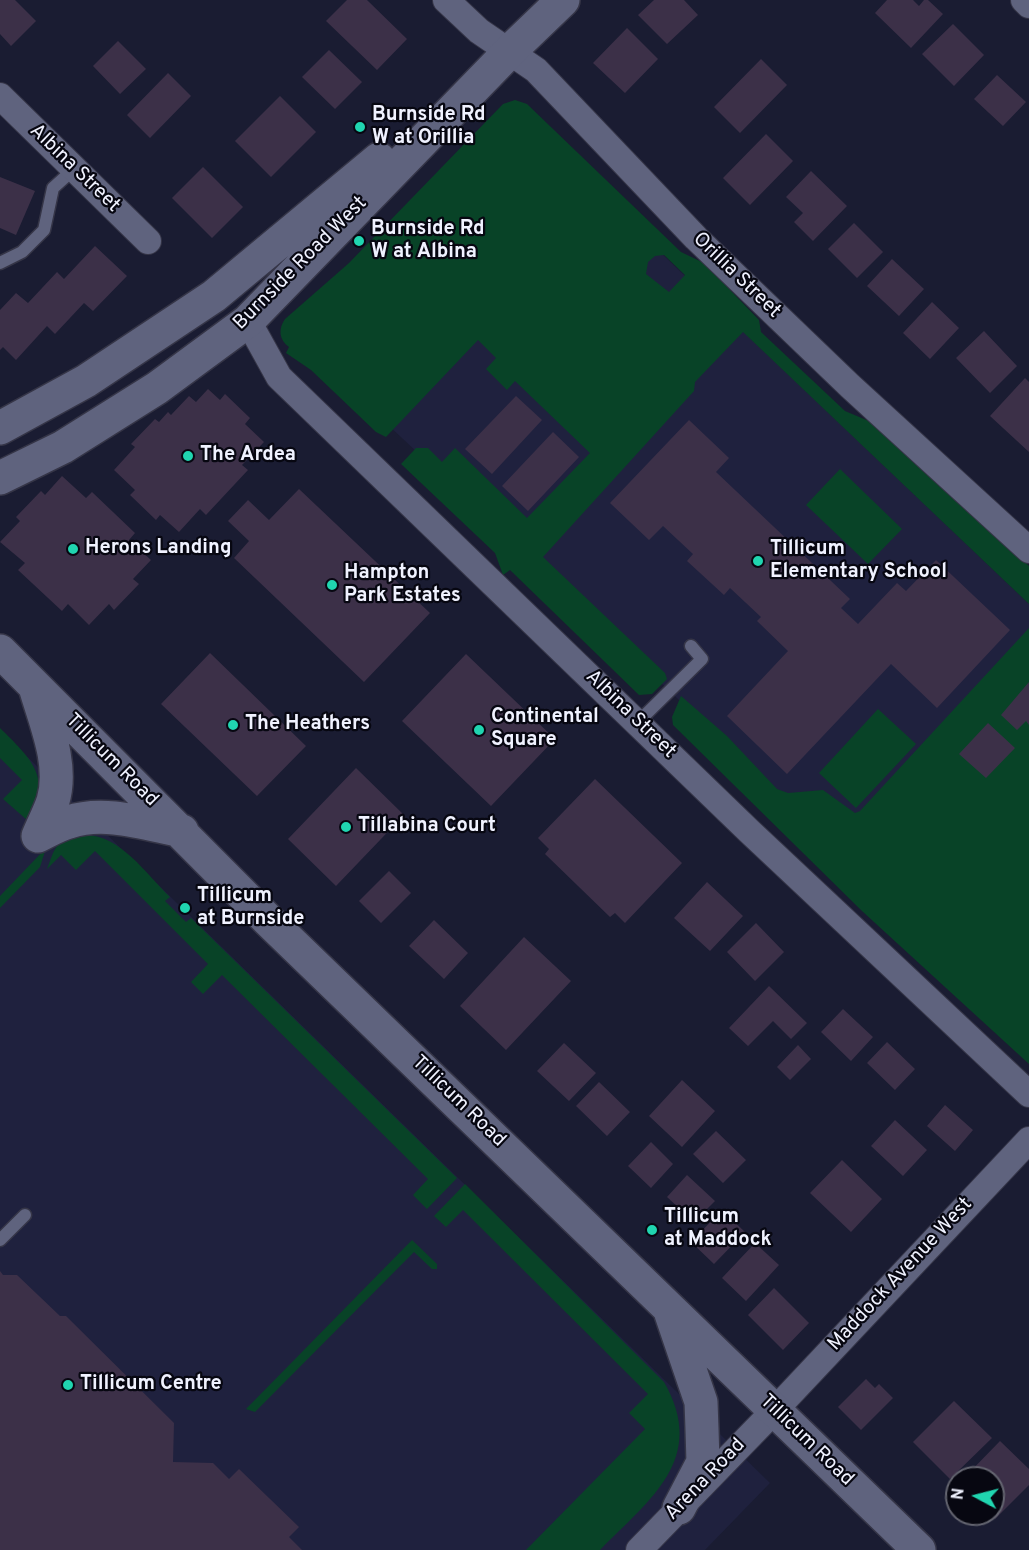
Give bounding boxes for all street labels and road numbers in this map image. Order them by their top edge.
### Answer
street label: Albina Street [24,120,124,218]
street label: Burnside Road West [229,192,373,336]
street label: Orillia Street [687,228,785,324]
street label: Albina Street [580,666,680,764]
street label: Tillicum Road [60,710,162,812]
street label: Tillicum Road [406,1051,510,1153]
street label: Maddock Avenue West [824,1193,978,1357]
street label: Tillicum Road [754,1390,858,1492]
street label: Arena Road [661,1434,751,1526]

